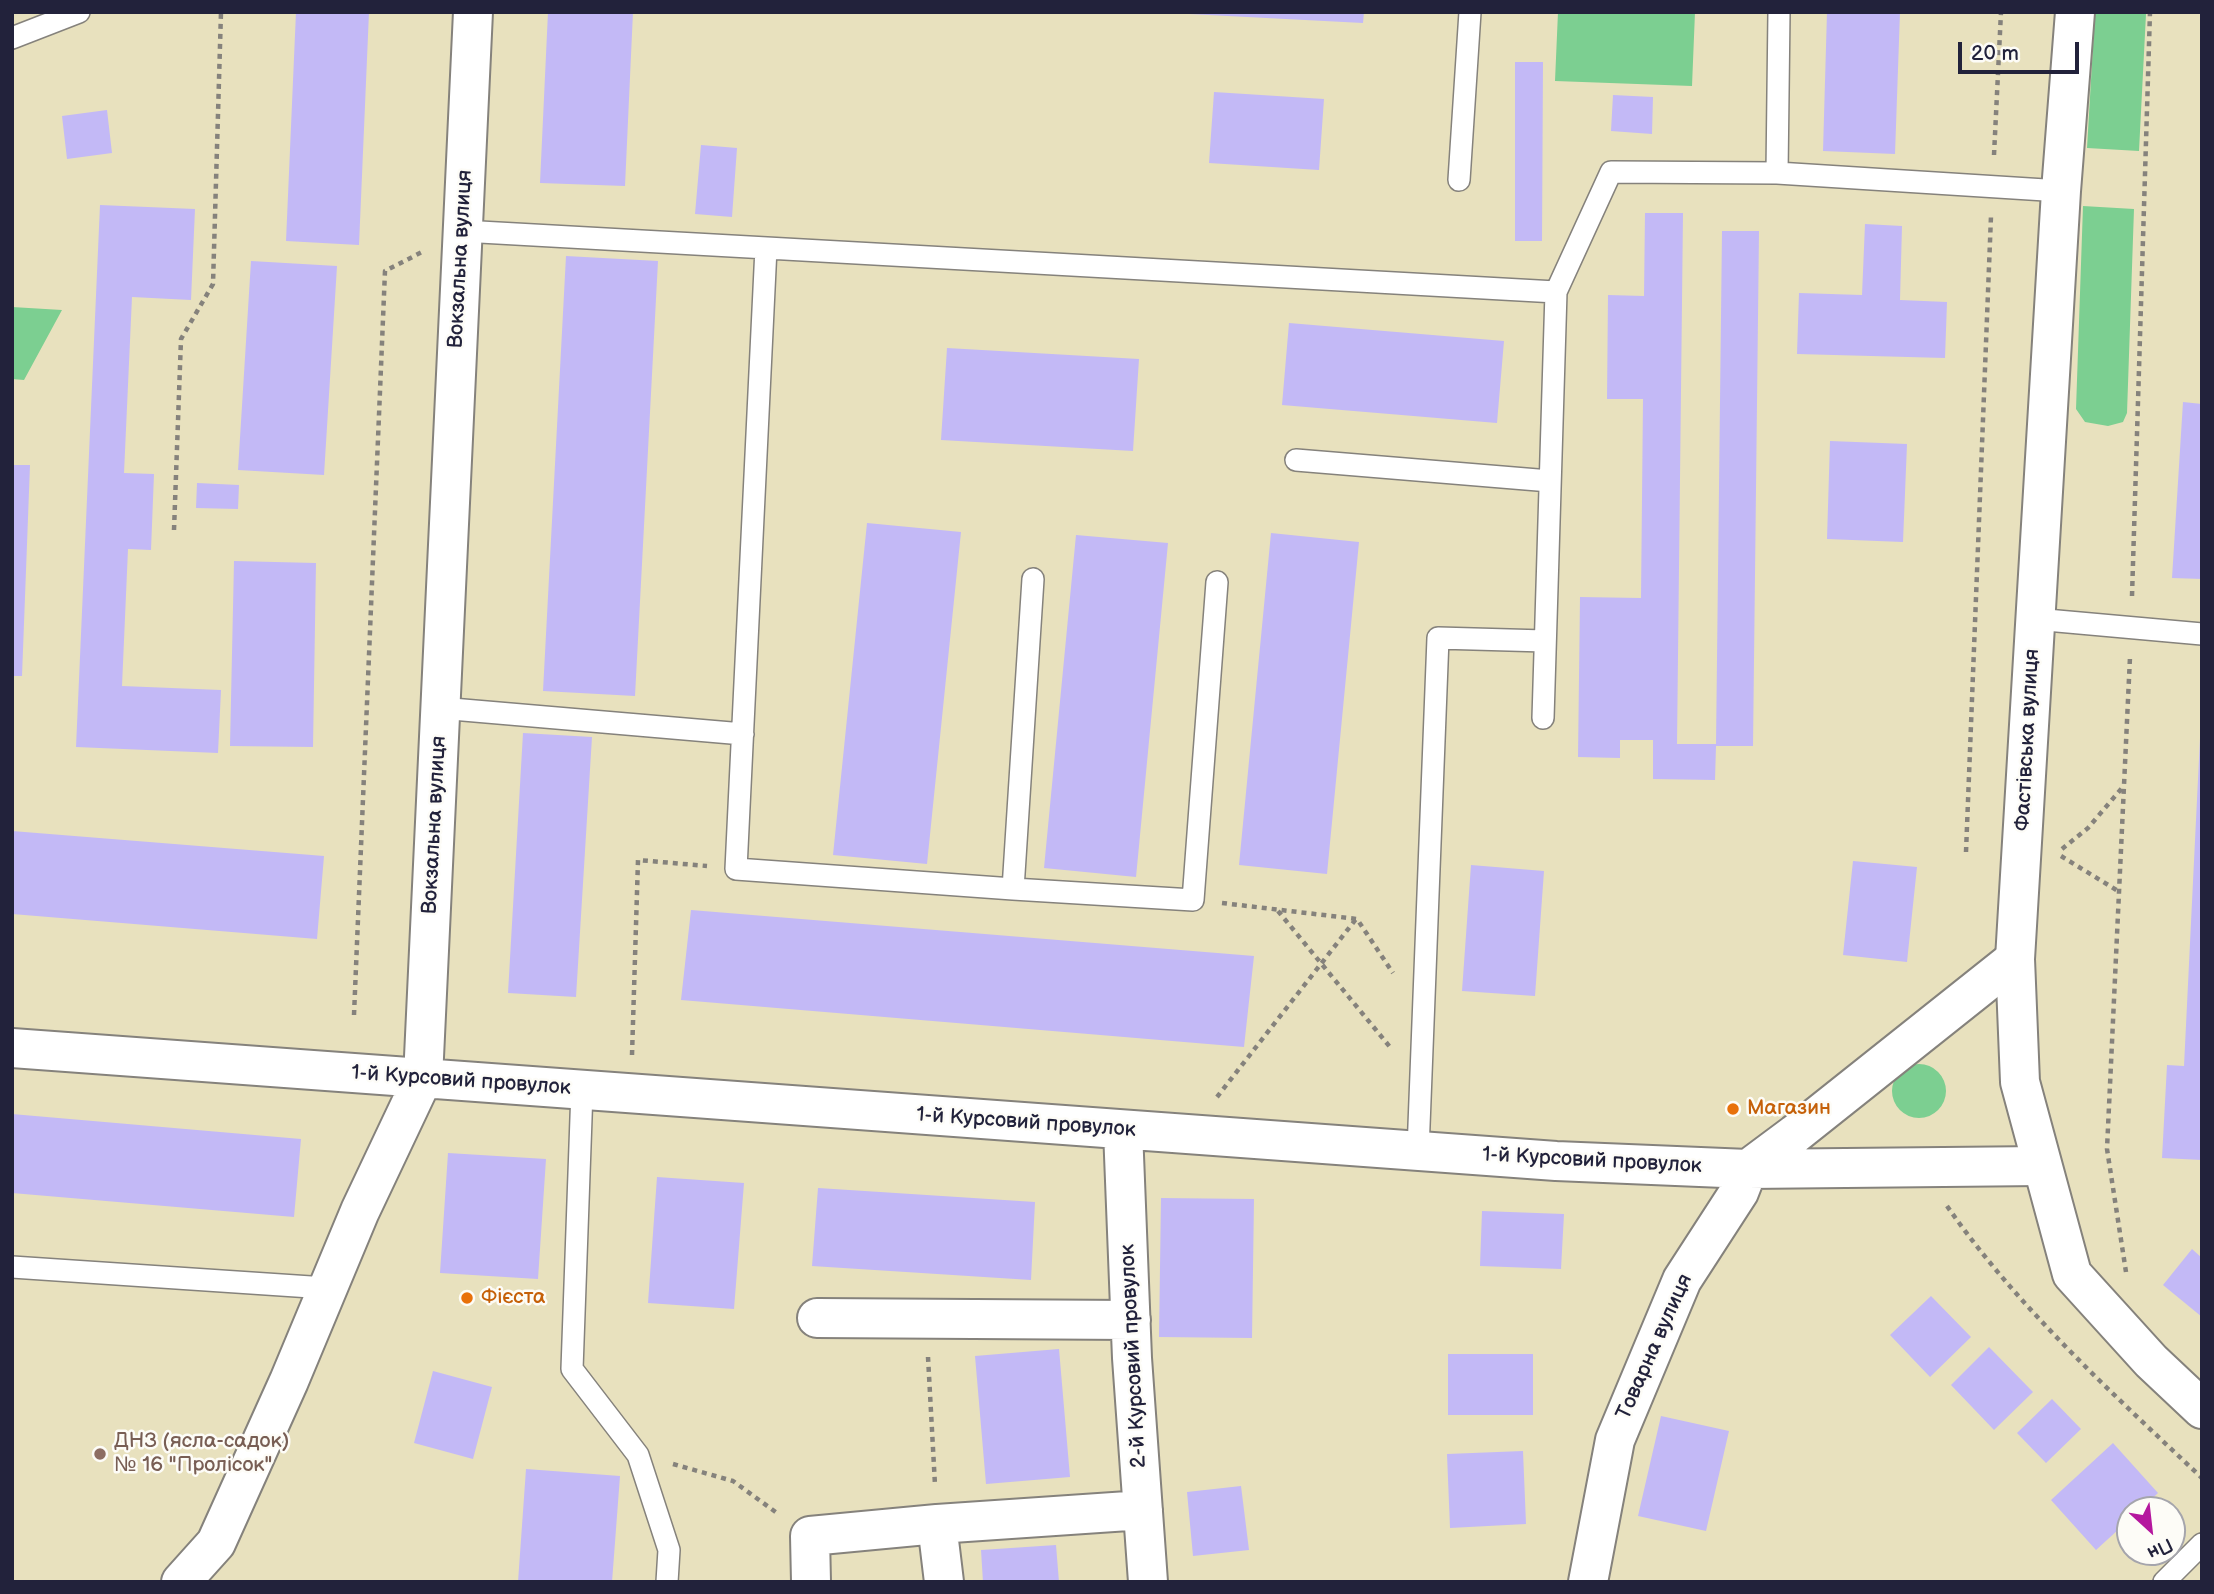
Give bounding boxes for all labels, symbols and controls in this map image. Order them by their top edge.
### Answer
scale bar [1962,28,2083,72]
text: 20 m [1971,41,2019,66]
street label: Вокзальна вулиця [444,169,478,349]
street label: Фастівська вулиця [2011,648,2045,832]
street label: Вокзальна вулиця [418,735,452,915]
street label: 1-й Курсовий провулок [350,1061,572,1101]
place label: Магазин [1747,1096,1831,1122]
marker: Магазин [1725,1101,1741,1117]
street label: 1-й Курсовий провулок [915,1103,1137,1143]
street label: 1-й Курсовий провулок [1482,1143,1702,1179]
street label: 2-й Курсовий провулок [1116,1243,1152,1469]
street label: Товарна вулиця [1612,1270,1698,1424]
place label: Фієста [481,1285,545,1311]
marker: Фієста [459,1290,475,1306]
place label: ДНЗ (ясла-садок) № 16 "Пролісок" [114,1429,289,1479]
marker: ДНЗ (ясла-садок) № 16 "Пролісок" [92,1446,108,1462]
north arrow [2116,1496,2186,1566]
text: Пн [2143,1532,2176,1564]

